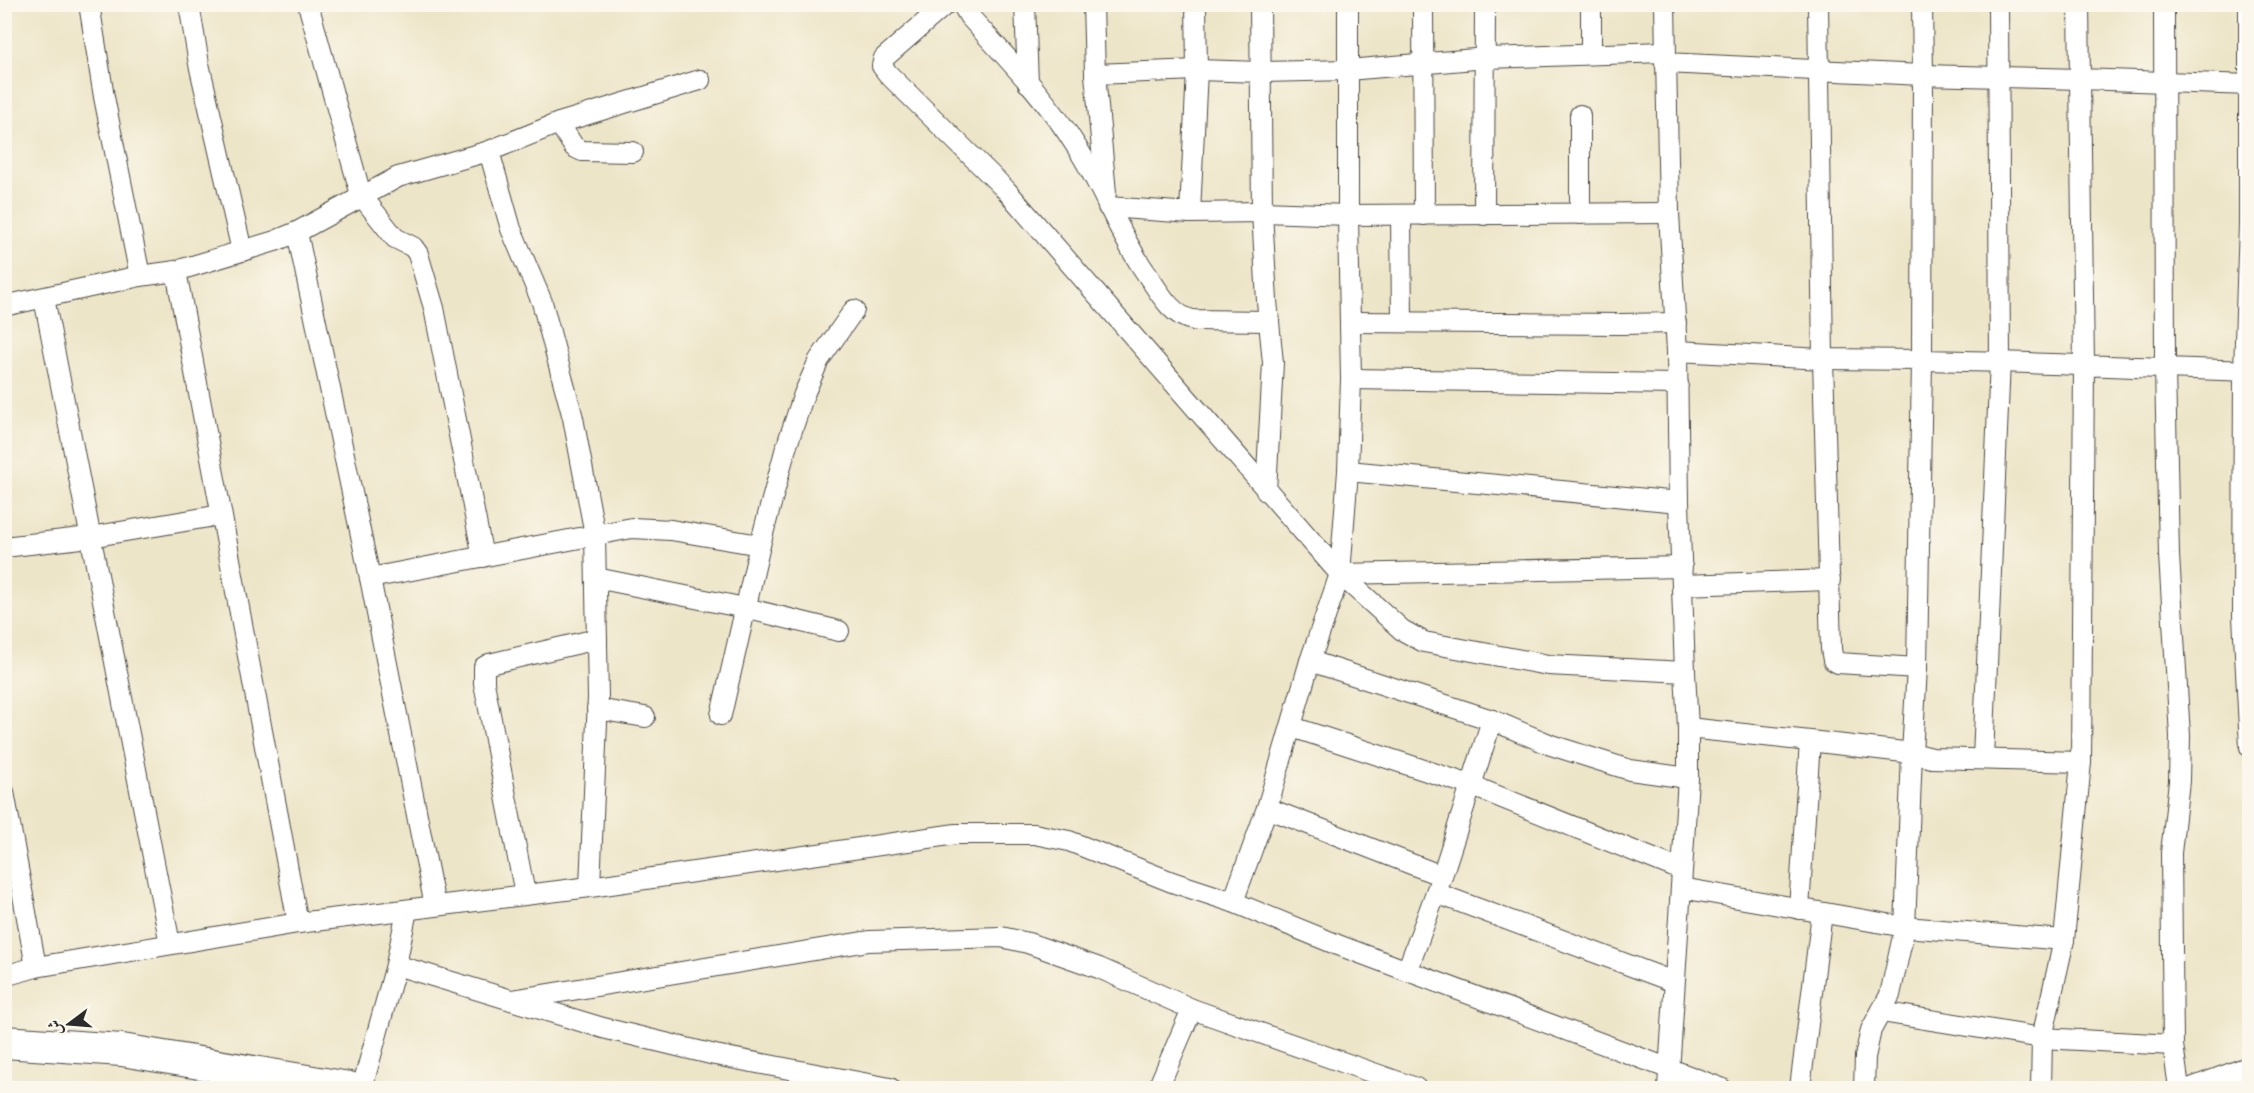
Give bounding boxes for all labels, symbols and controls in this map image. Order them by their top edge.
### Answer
north arrow [39,994,99,1054]
text: ش [45,1017,68,1038]

